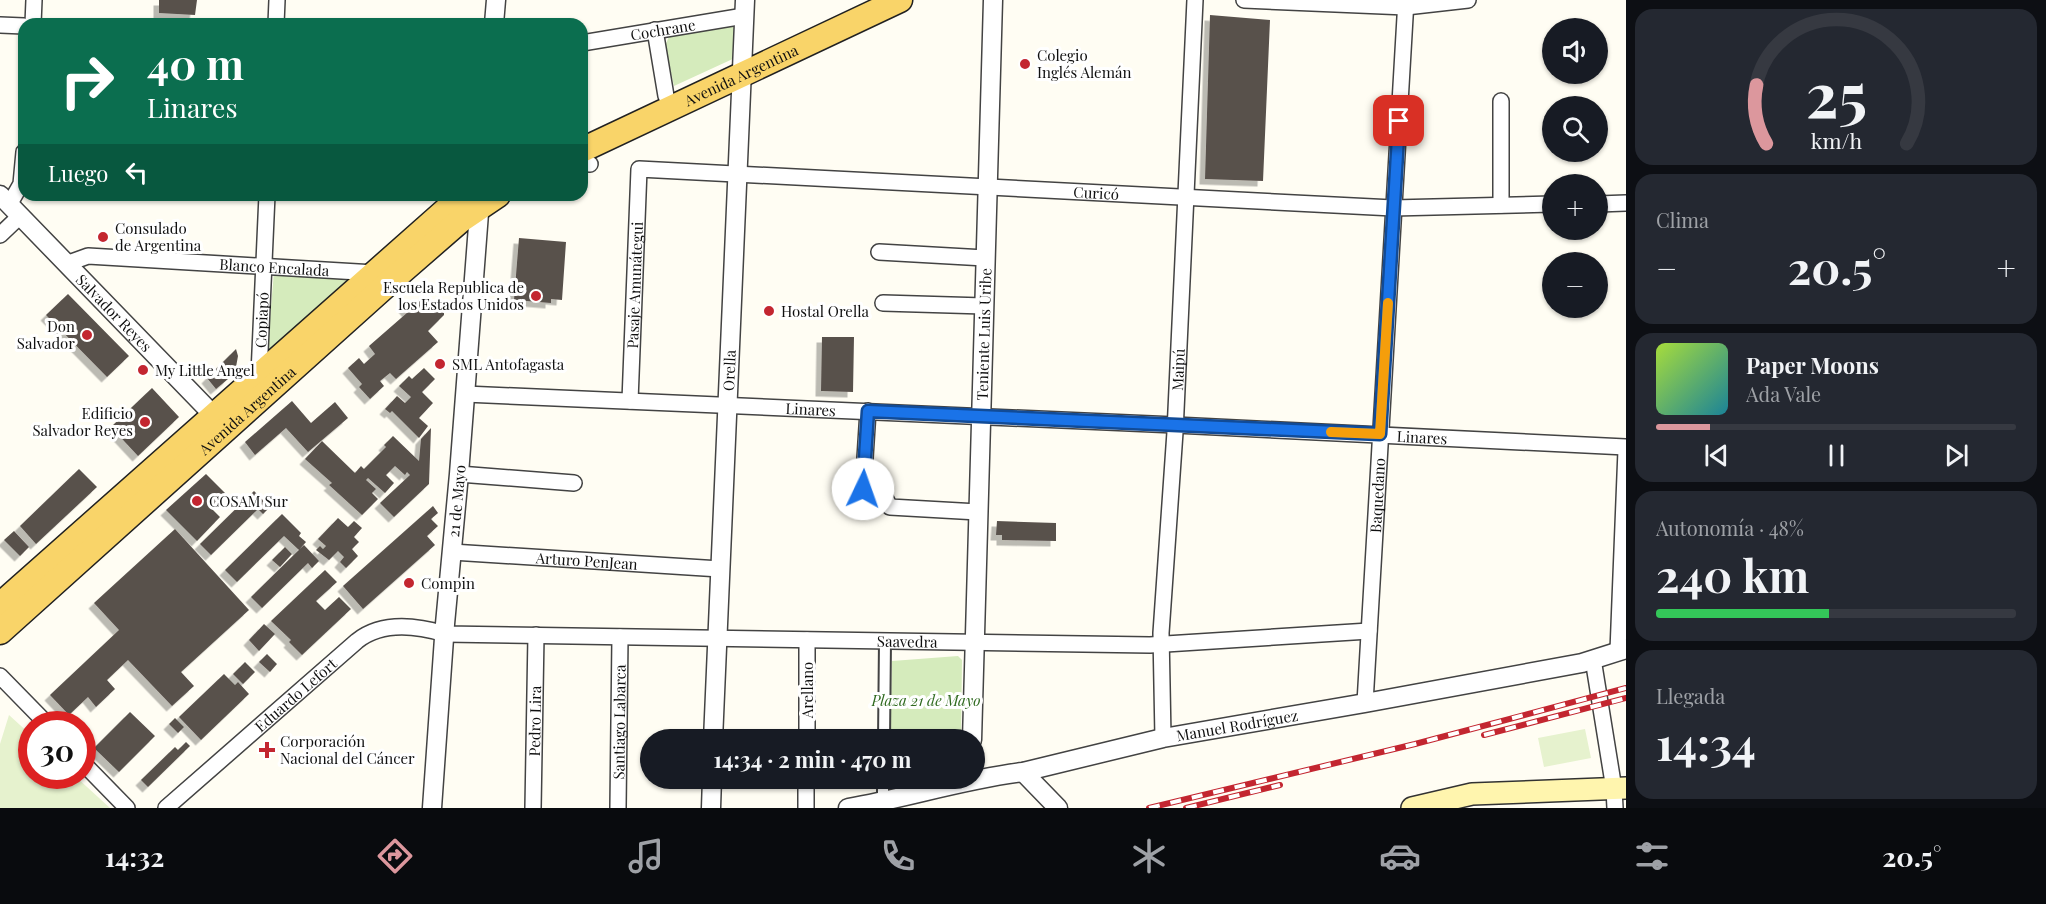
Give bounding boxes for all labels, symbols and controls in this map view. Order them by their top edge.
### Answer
street label: Cochrane [629,14,697,45]
map controls [1542,18,1608,318]
button: sound [1542,18,1608,84]
text: 40 m [147,35,244,91]
street label: Avenida Argentina [680,39,802,111]
icon: right [48,42,126,120]
place label: Colegio Inglés Alemán [1037,45,1131,82]
text: 25 [1805,50,1867,134]
marker: Colegio Inglés Alemán [1018,57,1032,71]
text: Linares [147,89,238,125]
pin [1373,95,1424,146]
button: search [1542,96,1608,162]
icon: arrive [1382,104,1415,137]
text: km/h [1810,126,1862,154]
icon: left [120,156,153,189]
text: Luego [48,158,108,188]
button: + [1542,174,1608,240]
street label: Curicó [1073,181,1120,204]
text: Clima [1656,206,1709,233]
place label: Consulado de Argentina [115,218,202,255]
street label: Pasaje Amunátegui [622,221,647,349]
marker: Consulado de Argentina [96,230,110,244]
text: 20.5° [1788,236,1886,296]
text: − [1656,245,1677,289]
text: + [1997,245,2016,289]
button: − [1542,252,1608,318]
street label: Blanco Encalada [219,254,330,280]
street label: Teniente Luis Uribe [972,268,995,401]
street label: Salvador Reyes [72,270,156,356]
place label: Escuela Republica de los Estados Unidos [383,277,524,314]
marker: Escuela Republica de los Estados Unidos [529,289,543,303]
street label: Copiapó [250,292,273,349]
place label: Hostal Orella [781,301,869,321]
marker: Hostal Orella [762,304,776,318]
place label: Don Salvador [17,316,75,353]
marker: Don Salvador [80,328,94,342]
street label: Maipú [1167,348,1189,391]
street label: Orella [718,349,740,391]
text: Paper Moons [1746,350,1879,380]
place label: SML Antofagasta [452,354,565,374]
marker: SML Antofagasta [433,357,447,371]
place label: My Little Angel [155,360,255,380]
street label: Avenida Argentina [194,361,300,460]
marker: My Little Angel [136,363,150,377]
text: Ada Vale [1746,380,1821,407]
street label: Linares [785,398,836,420]
place label: Edificio Salvador Reyes [33,403,133,440]
marker: Edificio Salvador Reyes [138,415,152,429]
street label: Linares [1396,426,1448,448]
icon: previous [1700,439,1733,472]
icon: pause [1820,439,1853,472]
icon: next [1940,439,1973,472]
position arrow [831,457,895,521]
street label: Baquedano [1365,457,1389,533]
street label: 21 de Mayo [443,464,470,538]
place label: COSAM Sur [209,491,288,511]
marker: COSAM Sur [190,494,204,508]
text: Autonomía · 48% [1656,514,1804,541]
text: 240 km [1656,544,1809,604]
street label: Arturo PenJean [534,547,638,574]
place label: Compin [421,573,475,593]
marker: Compin [402,576,416,590]
street label: Saavedra [877,631,938,652]
street label: Eduardo Lefort [250,653,341,736]
street label: Arellano [797,662,817,719]
street label: Santiago Labarca [608,664,630,780]
text: Llegada [1656,682,1725,709]
street label: Pedro Lira [524,685,545,757]
park label: Plaza 21 de Mayo [871,690,981,710]
street label: Manuel Rodríguez [1175,705,1299,746]
speed limit sign: 30 [18,711,96,789]
text: 14:34 [1656,712,1756,772]
place label: Corporación Nacional del Cáncer [280,731,415,768]
marker: Corporación Nacional del Cáncer [258,741,276,759]
text: 14:34 · 2 min · 470 m [714,744,911,774]
icon: directions [374,835,416,877]
icon: music [625,835,667,877]
icon: phone [877,835,919,877]
icon: climate [1128,835,1170,877]
icon: car [1379,835,1421,877]
icon: filters [1631,835,1673,877]
text: 14:32 [105,838,164,874]
text: 20.5° [1882,838,1941,874]

